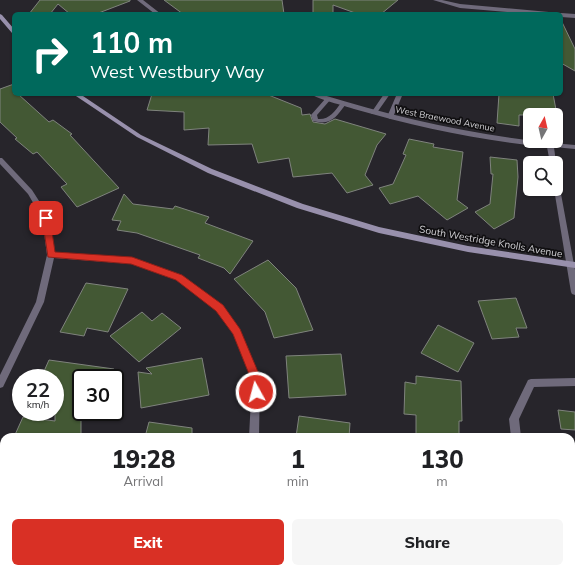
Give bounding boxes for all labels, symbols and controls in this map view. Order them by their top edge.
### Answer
text: 110 m [90,25,173,60]
icon: right [24,28,76,80]
text: West Westbury Way [90,60,264,83]
street label: West Braewood Avenue [394,103,496,134]
north arrow [523,108,563,148]
map controls [523,108,563,196]
button: search [523,156,563,196]
pin [29,201,63,235]
icon: arrive [35,207,57,229]
street label: South Westridge Knolls Avenue [418,222,564,261]
speed limit sign: 30 [72,369,124,421]
position arrow [235,371,277,413]
text: 22 [26,377,50,402]
text: km/h [27,398,49,411]
text: 19:28 [111,444,175,474]
text: 1 [291,444,305,474]
text: 130 [420,444,464,474]
text: Arrival [123,473,163,489]
text: min [287,473,309,489]
text: m [436,473,448,489]
button: Exit [12,519,284,565]
button: Share [292,519,563,565]

